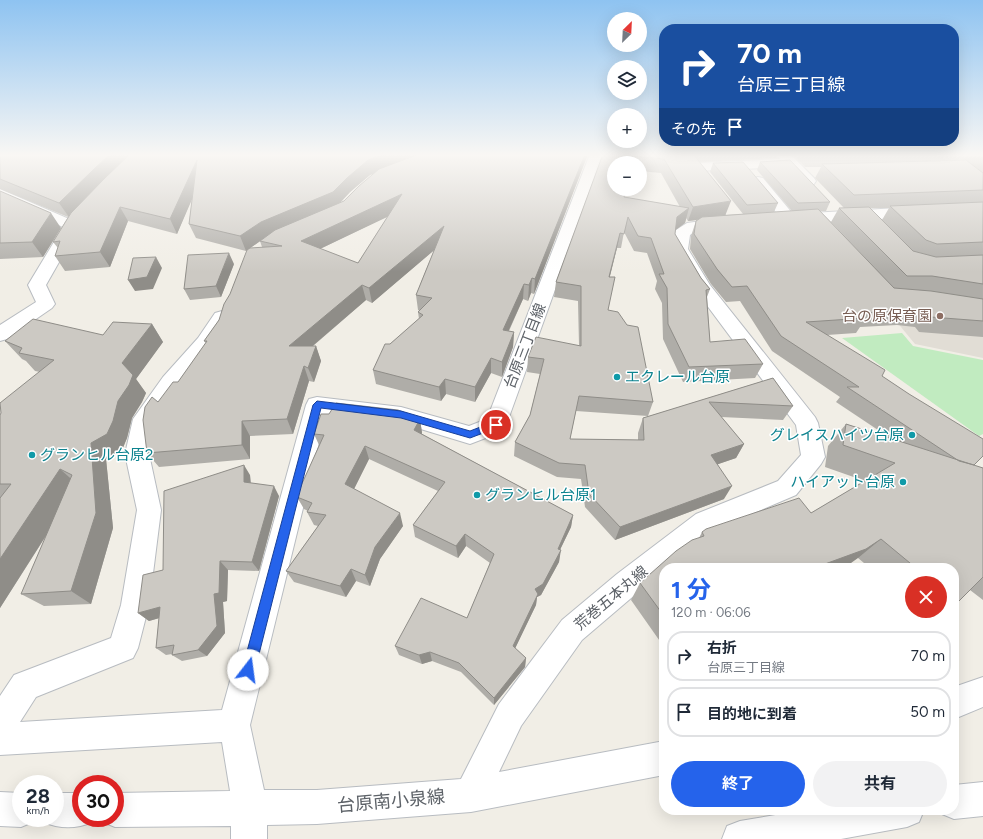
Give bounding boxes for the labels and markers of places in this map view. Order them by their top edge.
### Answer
place label: 台の原保育園 [842,307,932,325]
marker: 台の原保育園 [935,311,945,321]
place label: エクレール台原 [625,368,730,386]
marker: エクレール台原 [612,372,622,382]
pin [479,408,513,442]
place label: グレイスハイツ台原 [770,426,904,444]
marker: グレイスハイツ台原 [907,430,917,440]
place label: グランヒル台原2 [40,446,153,464]
marker: グランヒル台原2 [27,450,37,460]
place label: ハイアット台原 [790,473,895,491]
marker: ハイアット台原 [898,477,908,487]
place label: グランヒル台原1 [485,486,596,504]
marker: グランヒル台原1 [472,490,482,500]

